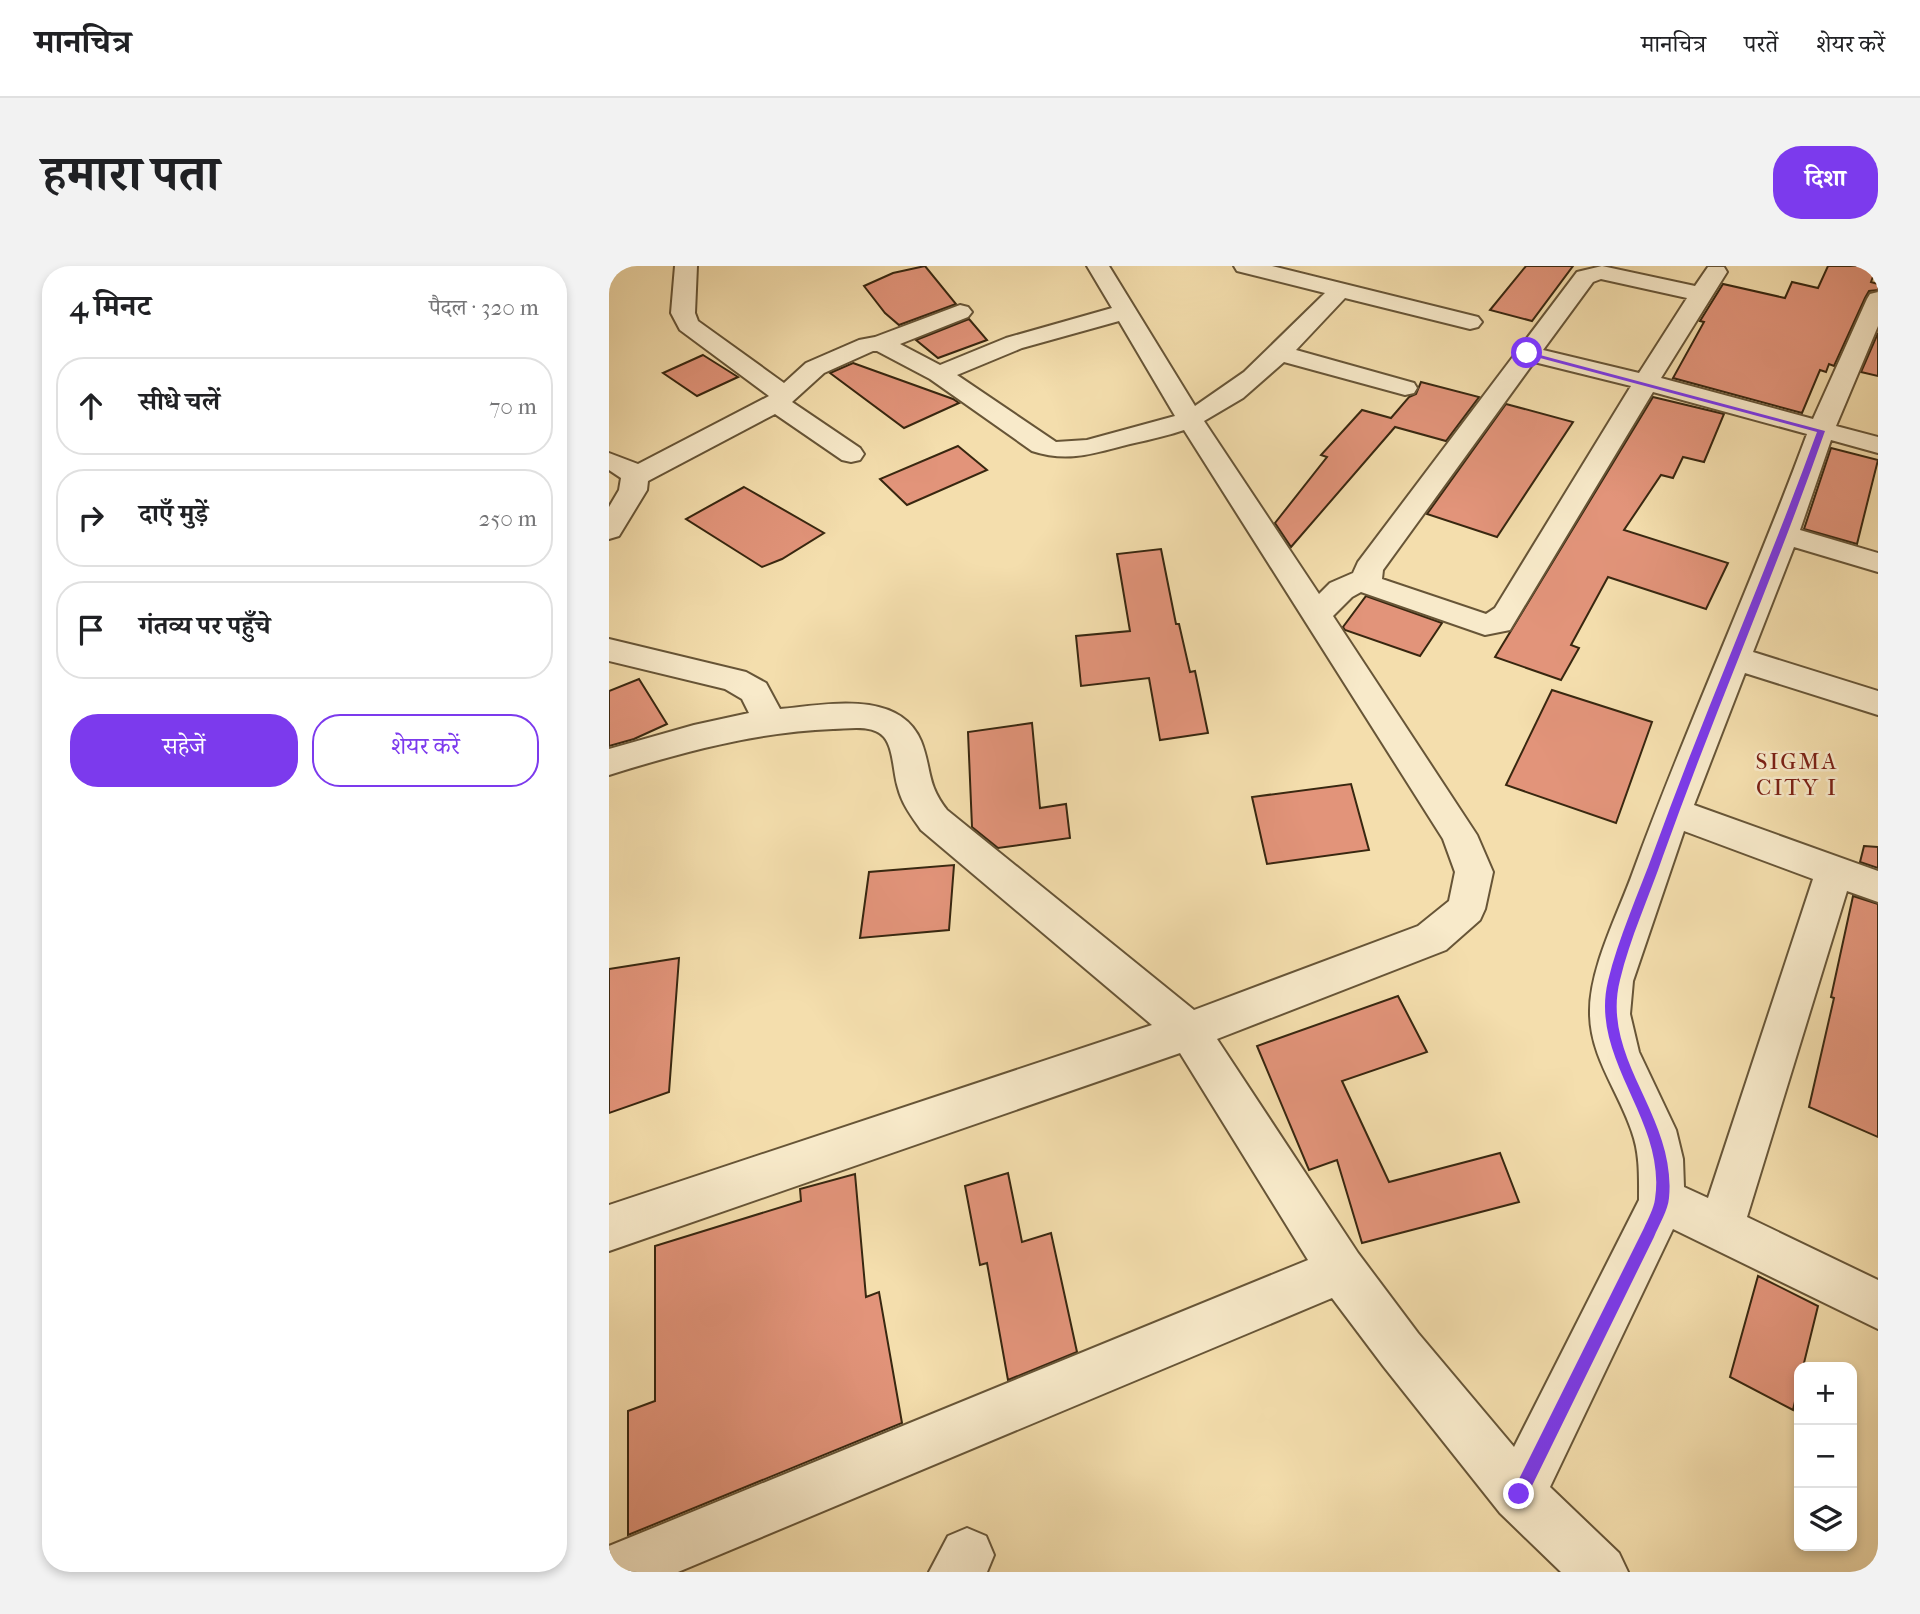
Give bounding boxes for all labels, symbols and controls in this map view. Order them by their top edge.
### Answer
text: मानचित्र [35,23,131,62]
text: मानचित्र [1641,30,1706,58]
text: परतें [1744,30,1778,58]
text: शेयर करें [1816,30,1885,58]
text: हमारा पता [42,145,219,203]
button: दिशा [1773,146,1878,219]
text: 4 मिनट [70,289,151,324]
text: पैदल · 320 m [429,294,539,321]
route start [1511,337,1542,368]
text: सीधे चलें [139,386,220,417]
icon: ahead [72,387,110,425]
text: 70 m [489,393,537,420]
text: दाएँ मुड़ें [139,498,208,529]
icon: right [72,499,110,537]
text: 250 m [479,505,537,532]
text: गंतव्य पर पहुँचे [139,610,270,641]
icon: arrive [72,611,110,649]
button: सहेजें [70,714,298,787]
button: शेयर करें [312,714,539,787]
district label: SIGMA CITY I [1756,748,1838,801]
map controls [1794,1362,1857,1551]
button: + [1794,1362,1857,1425]
button: − [1794,1425,1857,1488]
route end [1503,1478,1534,1509]
button: layers [1794,1488,1857,1551]

